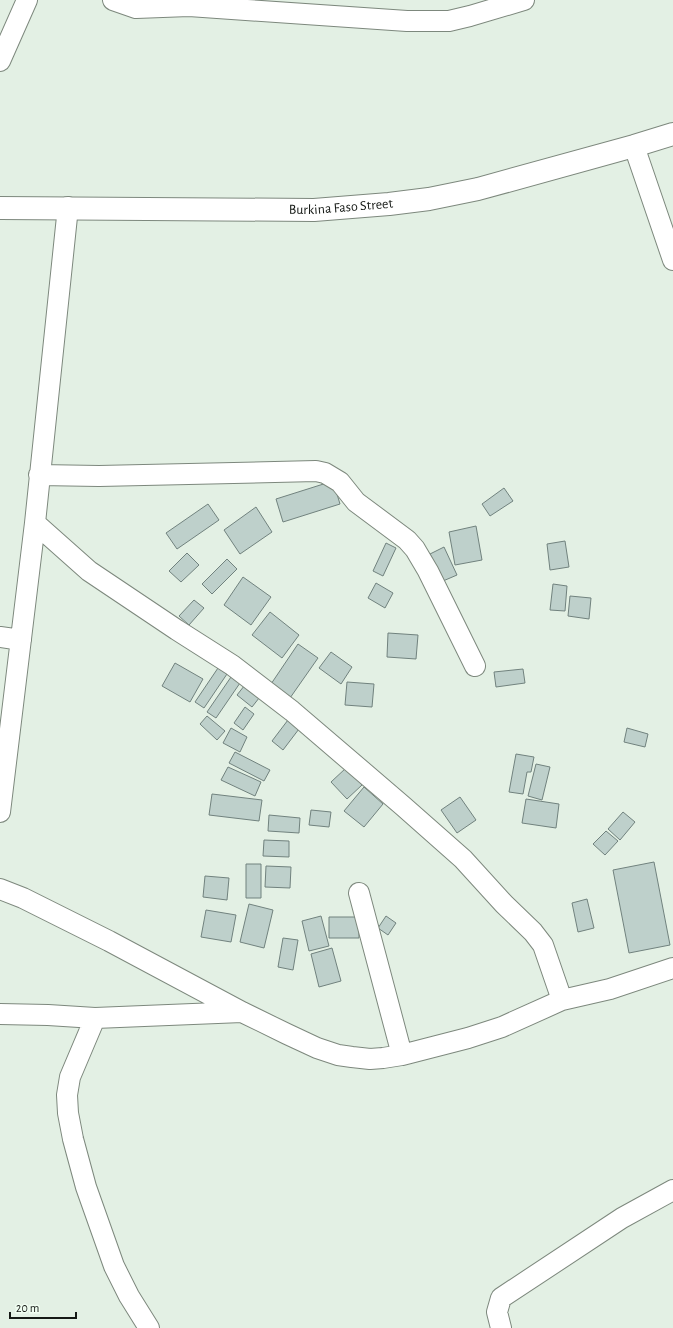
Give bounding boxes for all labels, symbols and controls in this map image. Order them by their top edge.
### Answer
street label: Burkina Faso Street [289,196,394,217]
scale bar [10,1294,76,1320]
text: 20 m [16,1302,39,1314]

